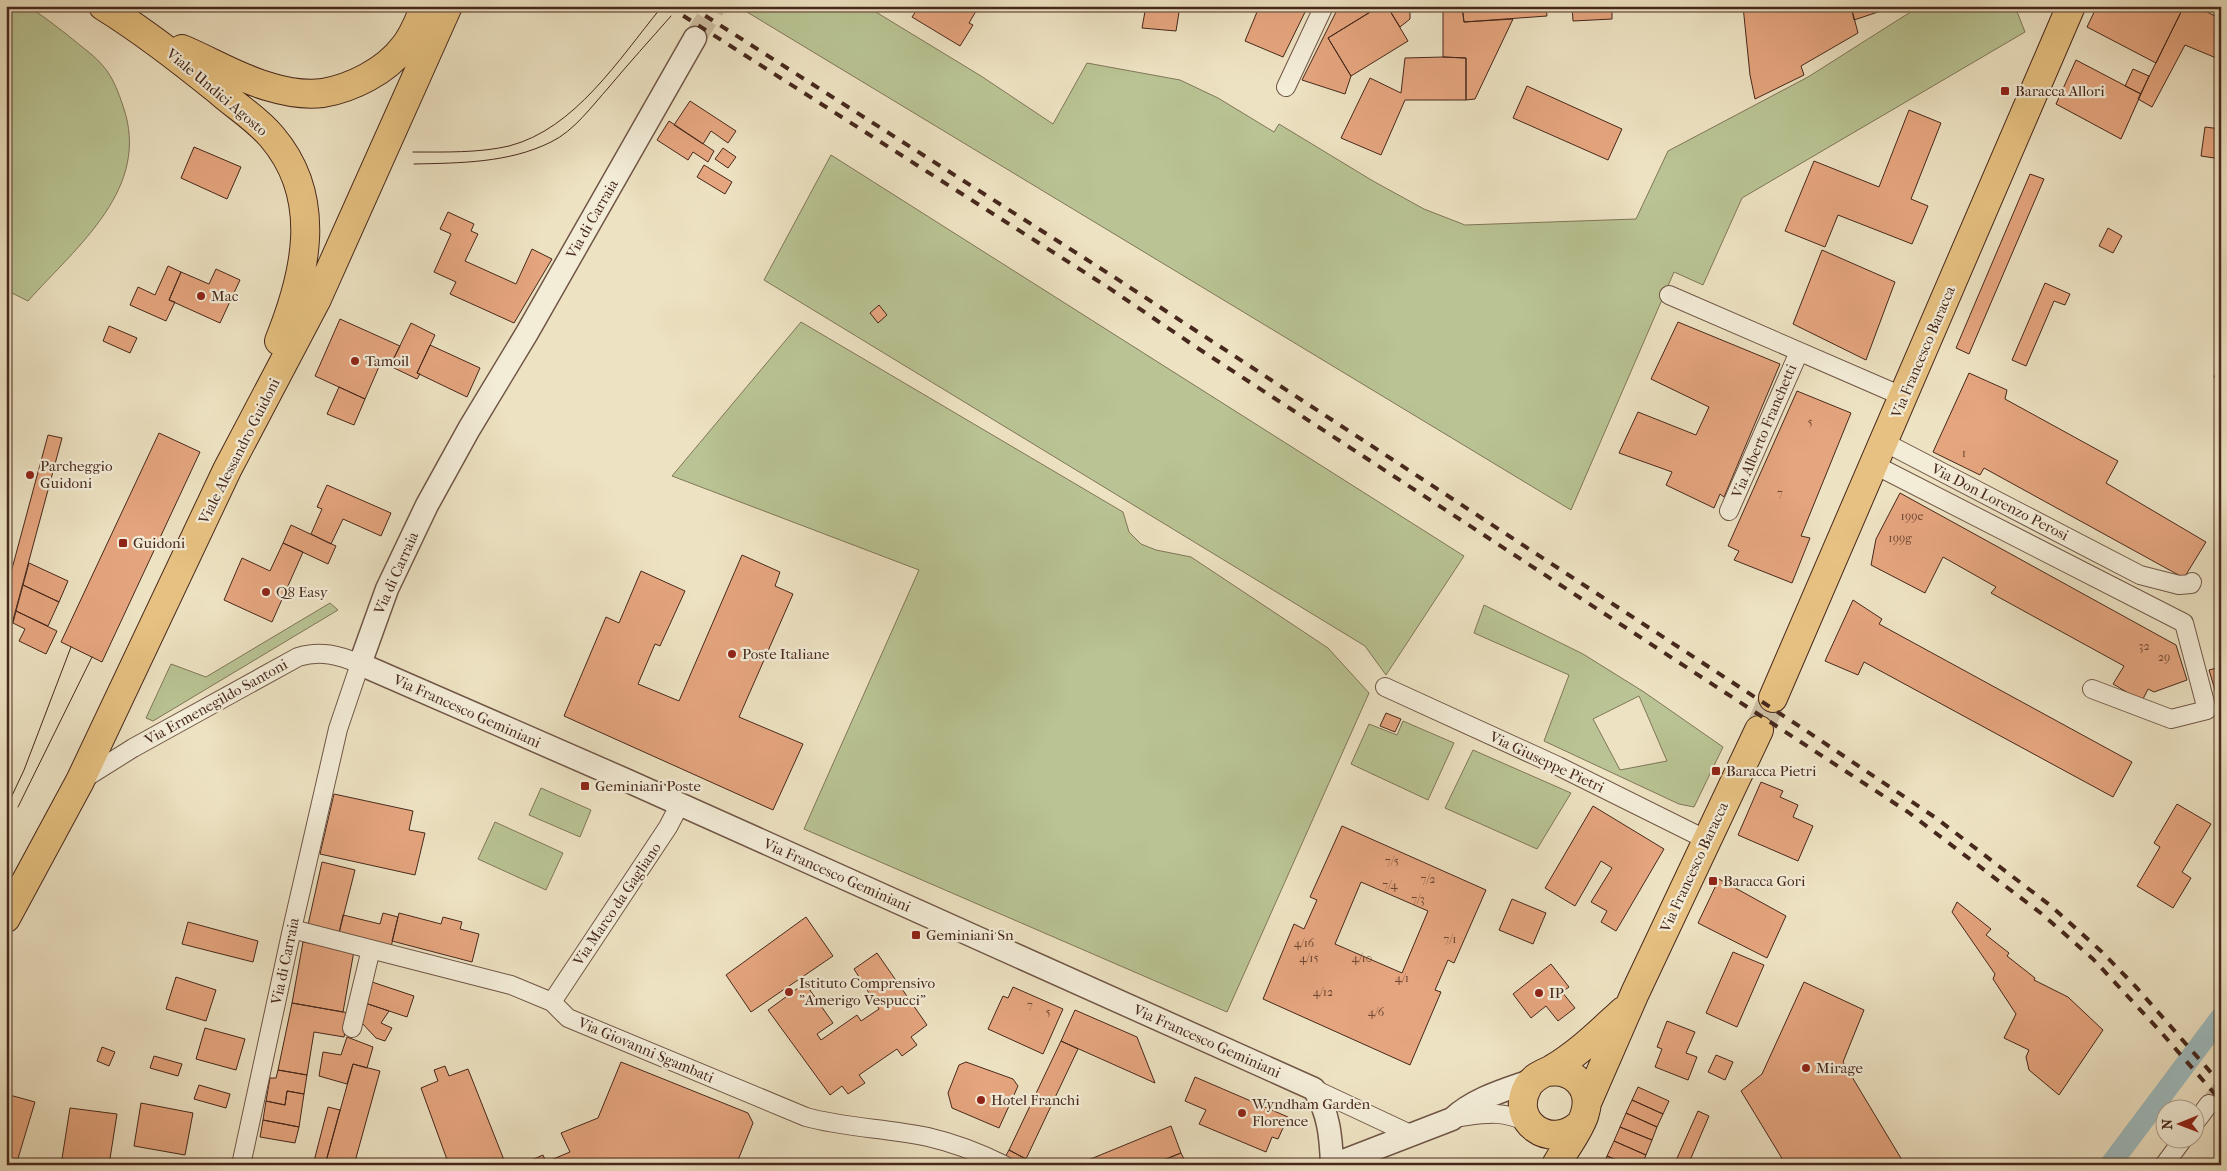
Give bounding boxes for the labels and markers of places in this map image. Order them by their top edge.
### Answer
place label: Baracca Allori [2015,82,2105,100]
marker: Baracca Allori [1999,85,2011,97]
place label: Mac [211,287,239,305]
marker: Mac [195,290,207,302]
place label: Tamoil [365,352,409,370]
marker: Tamoil [349,355,361,367]
place label: Parcheggio Guidoni [40,457,113,492]
marker: Parcheggio Guidoni [24,469,36,481]
place label: Guidoni [133,534,186,552]
marker: Guidoni [117,537,129,549]
place label: Q8 Easy [276,583,329,601]
marker: Q8 Easy [260,586,272,598]
place label: Poste Italiane [742,645,830,663]
marker: Poste Italiane [726,648,738,660]
place label: Baracca Pietri [1726,762,1817,780]
marker: Baracca Pietri [1710,765,1722,777]
place label: Geminiani Poste [595,777,702,795]
marker: Geminiani Poste [579,780,591,792]
place label: Baracca Gori [1723,872,1806,890]
marker: Baracca Gori [1707,875,1719,887]
place label: Geminiani Sn [926,926,1014,944]
marker: Geminiani Sn [910,929,922,941]
place label: Istituto Comprensivo "Amerigo Vespucci" [799,974,936,1009]
place label: IP [1549,984,1564,1002]
marker: Istituto Comprensivo "Amerigo Vespucci" [783,986,795,998]
marker: IP [1533,987,1545,999]
place label: Mirage [1816,1059,1863,1077]
marker: Mirage [1800,1062,1812,1074]
place label: Hotel Franchi [991,1091,1080,1109]
marker: Hotel Franchi [975,1094,987,1106]
place label: Wyndham Garden Florence [1251,1095,1370,1130]
marker: Wyndham Garden Florence [1236,1107,1248,1119]

